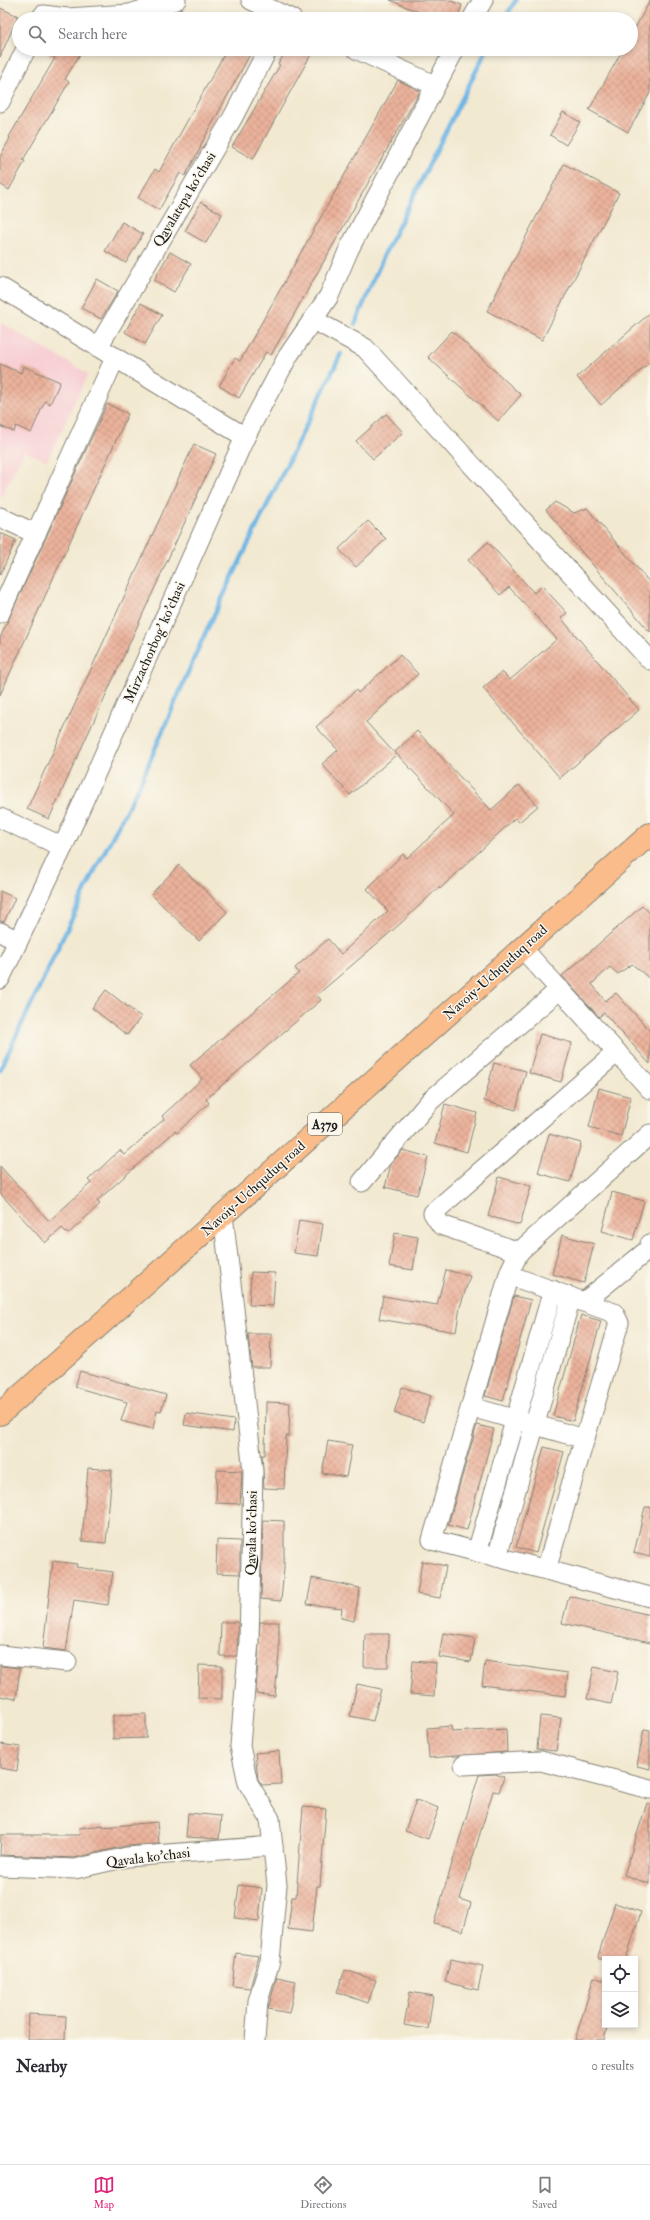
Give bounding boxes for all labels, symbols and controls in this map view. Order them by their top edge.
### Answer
search box [12,12,638,56]
icon: search [26,23,48,45]
text: Search here [58,25,127,44]
street label: Qavalatepa ko'chasi [149,148,221,251]
street label: Mirzachorbog' ko'chasi [120,579,189,705]
street label: Navoiy-Uchquduq road [440,921,552,1024]
road number: A379 [308,1113,342,1135]
street label: Navoiy-Uchquduq road [198,1137,310,1240]
street label: Qavala ko'chasi [242,1490,261,1576]
street label: Qavala ko'chasi [105,1844,192,1871]
map controls [602,1956,638,2028]
button: locate [602,1956,638,1992]
button: layers [602,1992,638,2028]
text: Nearby [16,2056,67,2077]
text: 0 results [591,2058,634,2074]
tab: Map [93,2174,115,2211]
tab: Directions [300,2174,347,2211]
tab: Saved [532,2174,557,2211]

